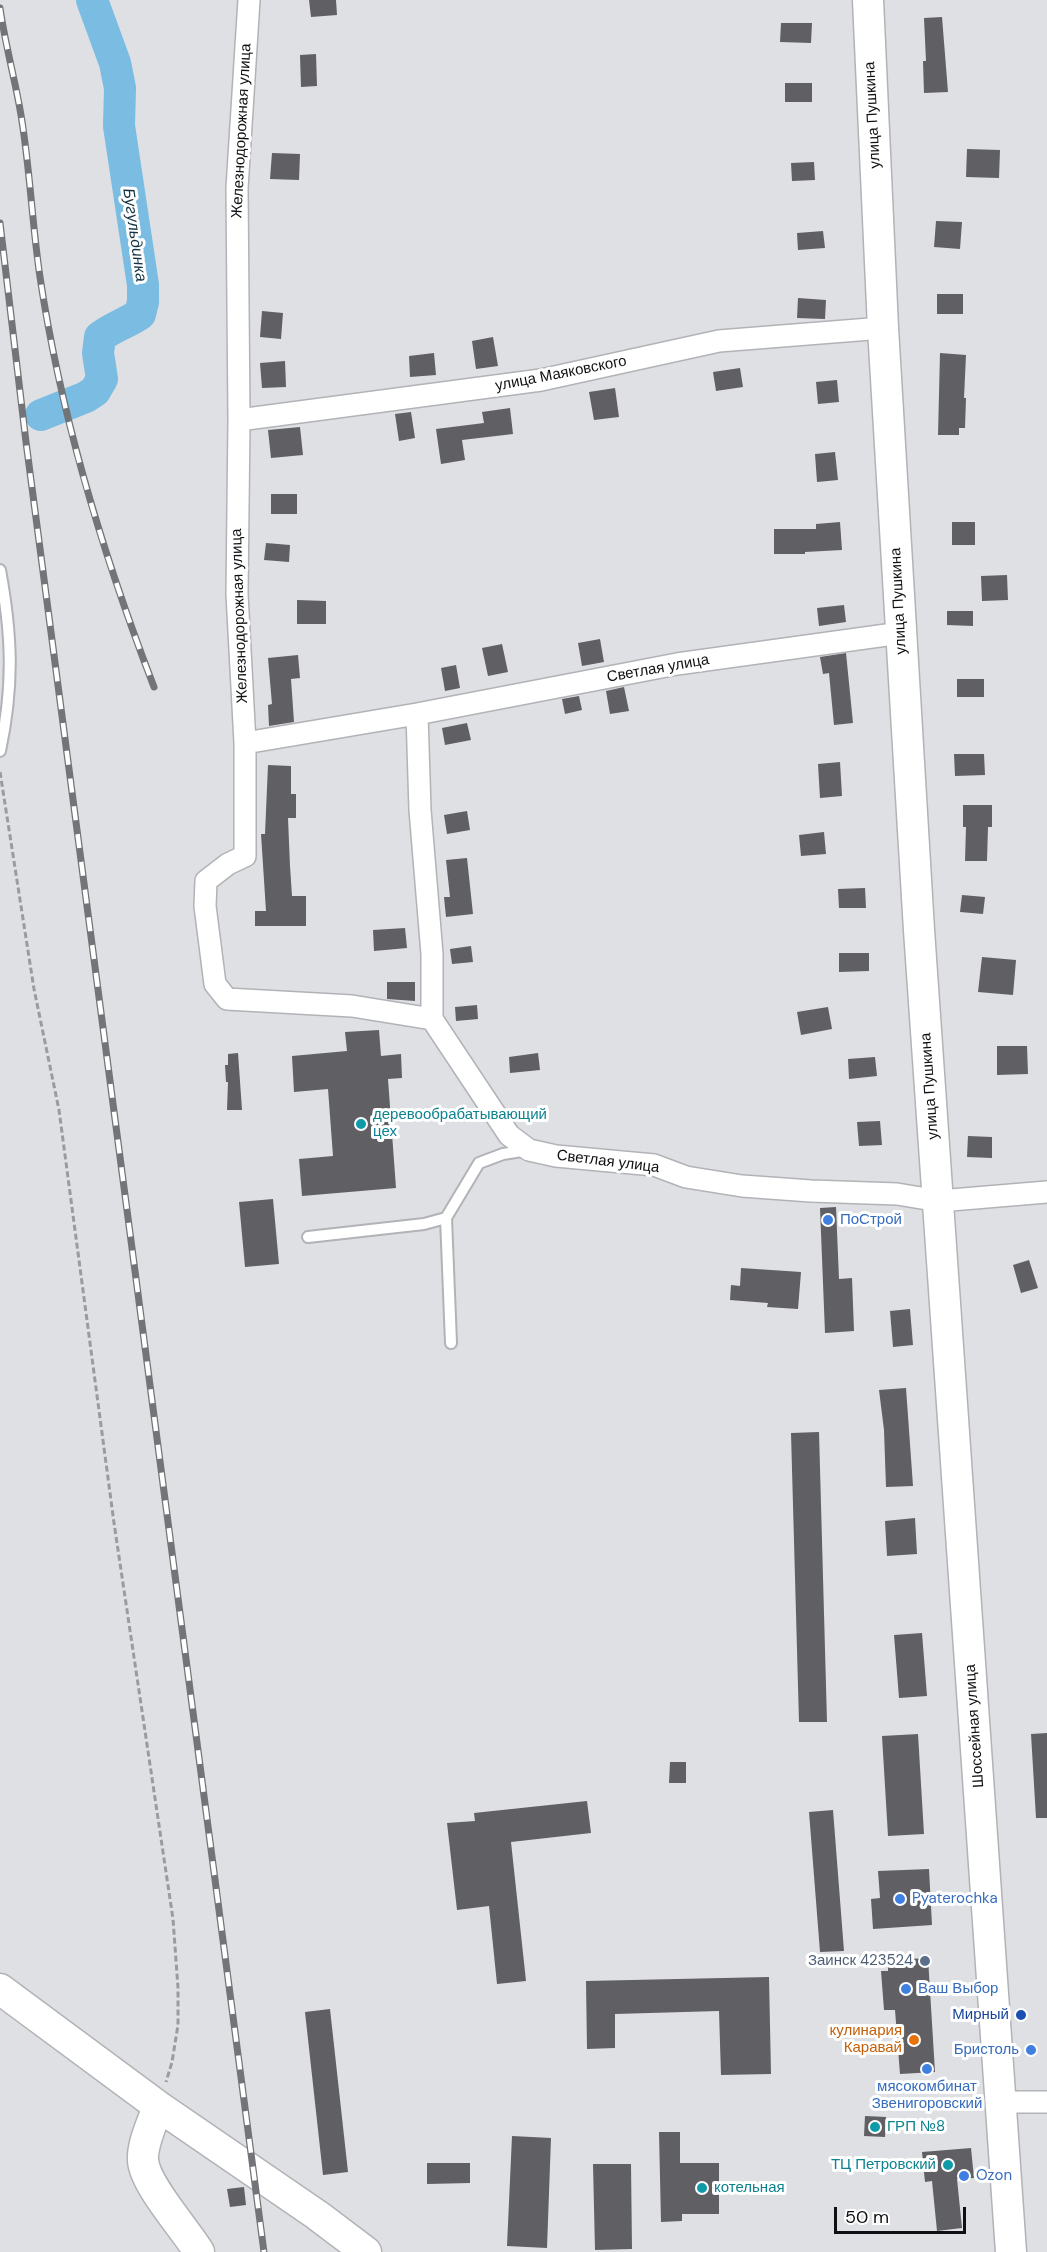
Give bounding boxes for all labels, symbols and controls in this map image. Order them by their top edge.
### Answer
street label: Железнодорожная улица [228,43,256,219]
street label: улица Пушкина [861,61,885,169]
water label: Бугульдинка [118,187,150,283]
street label: улица Маяковского [494,352,628,396]
street label: Железнодорожная улица [228,528,252,704]
street label: улица Пушкина [887,547,911,655]
street label: Светлая улица [605,651,711,687]
street label: улица Пушкина [917,1032,943,1140]
place label: деревообрабатывающий цех [373,1106,547,1141]
marker: деревообрабатывающий цех [354,1117,368,1131]
street label: Светлая улица [556,1147,660,1177]
place label: ПоСтрой [840,1211,902,1229]
marker: ПоСтрой [821,1213,835,1227]
street label: Шоссейная улица [962,1664,988,1788]
place label: Pyaterochka [912,1890,998,1908]
marker: Pyaterochka [893,1892,907,1906]
place label: Заинск 423524 [808,1952,913,1970]
marker: Заинск 423524 [918,1954,932,1968]
place label: Ваш Выбор [918,1980,998,1998]
marker: Ваш Выбор [899,1982,913,1996]
place label: Мирный [952,2006,1009,2024]
marker: Мирный [1014,2008,1028,2022]
place label: кулинария Каравай [829,2022,902,2057]
marker: кулинария Каравай [907,2033,921,2047]
place label: Бристоль [954,2041,1019,2059]
marker: Бристоль [1024,2043,1038,2057]
marker: мясокомбинат Звенигоровский [920,2062,934,2076]
place label: мясокомбинат Звенигоровский [872,2078,982,2113]
place label: ГРП №8 [887,2118,945,2136]
marker: ГРП №8 [868,2120,882,2134]
place label: ТЦ Петровский [831,2156,936,2174]
marker: ТЦ Петровский [941,2158,955,2172]
place label: Ozon [976,2167,1012,2185]
marker: Ozon [957,2169,971,2183]
place label: котельная [714,2179,785,2197]
marker: котельная [695,2181,709,2195]
scale bar [837,2195,969,2233]
text: 50 m [845,2205,889,2229]

